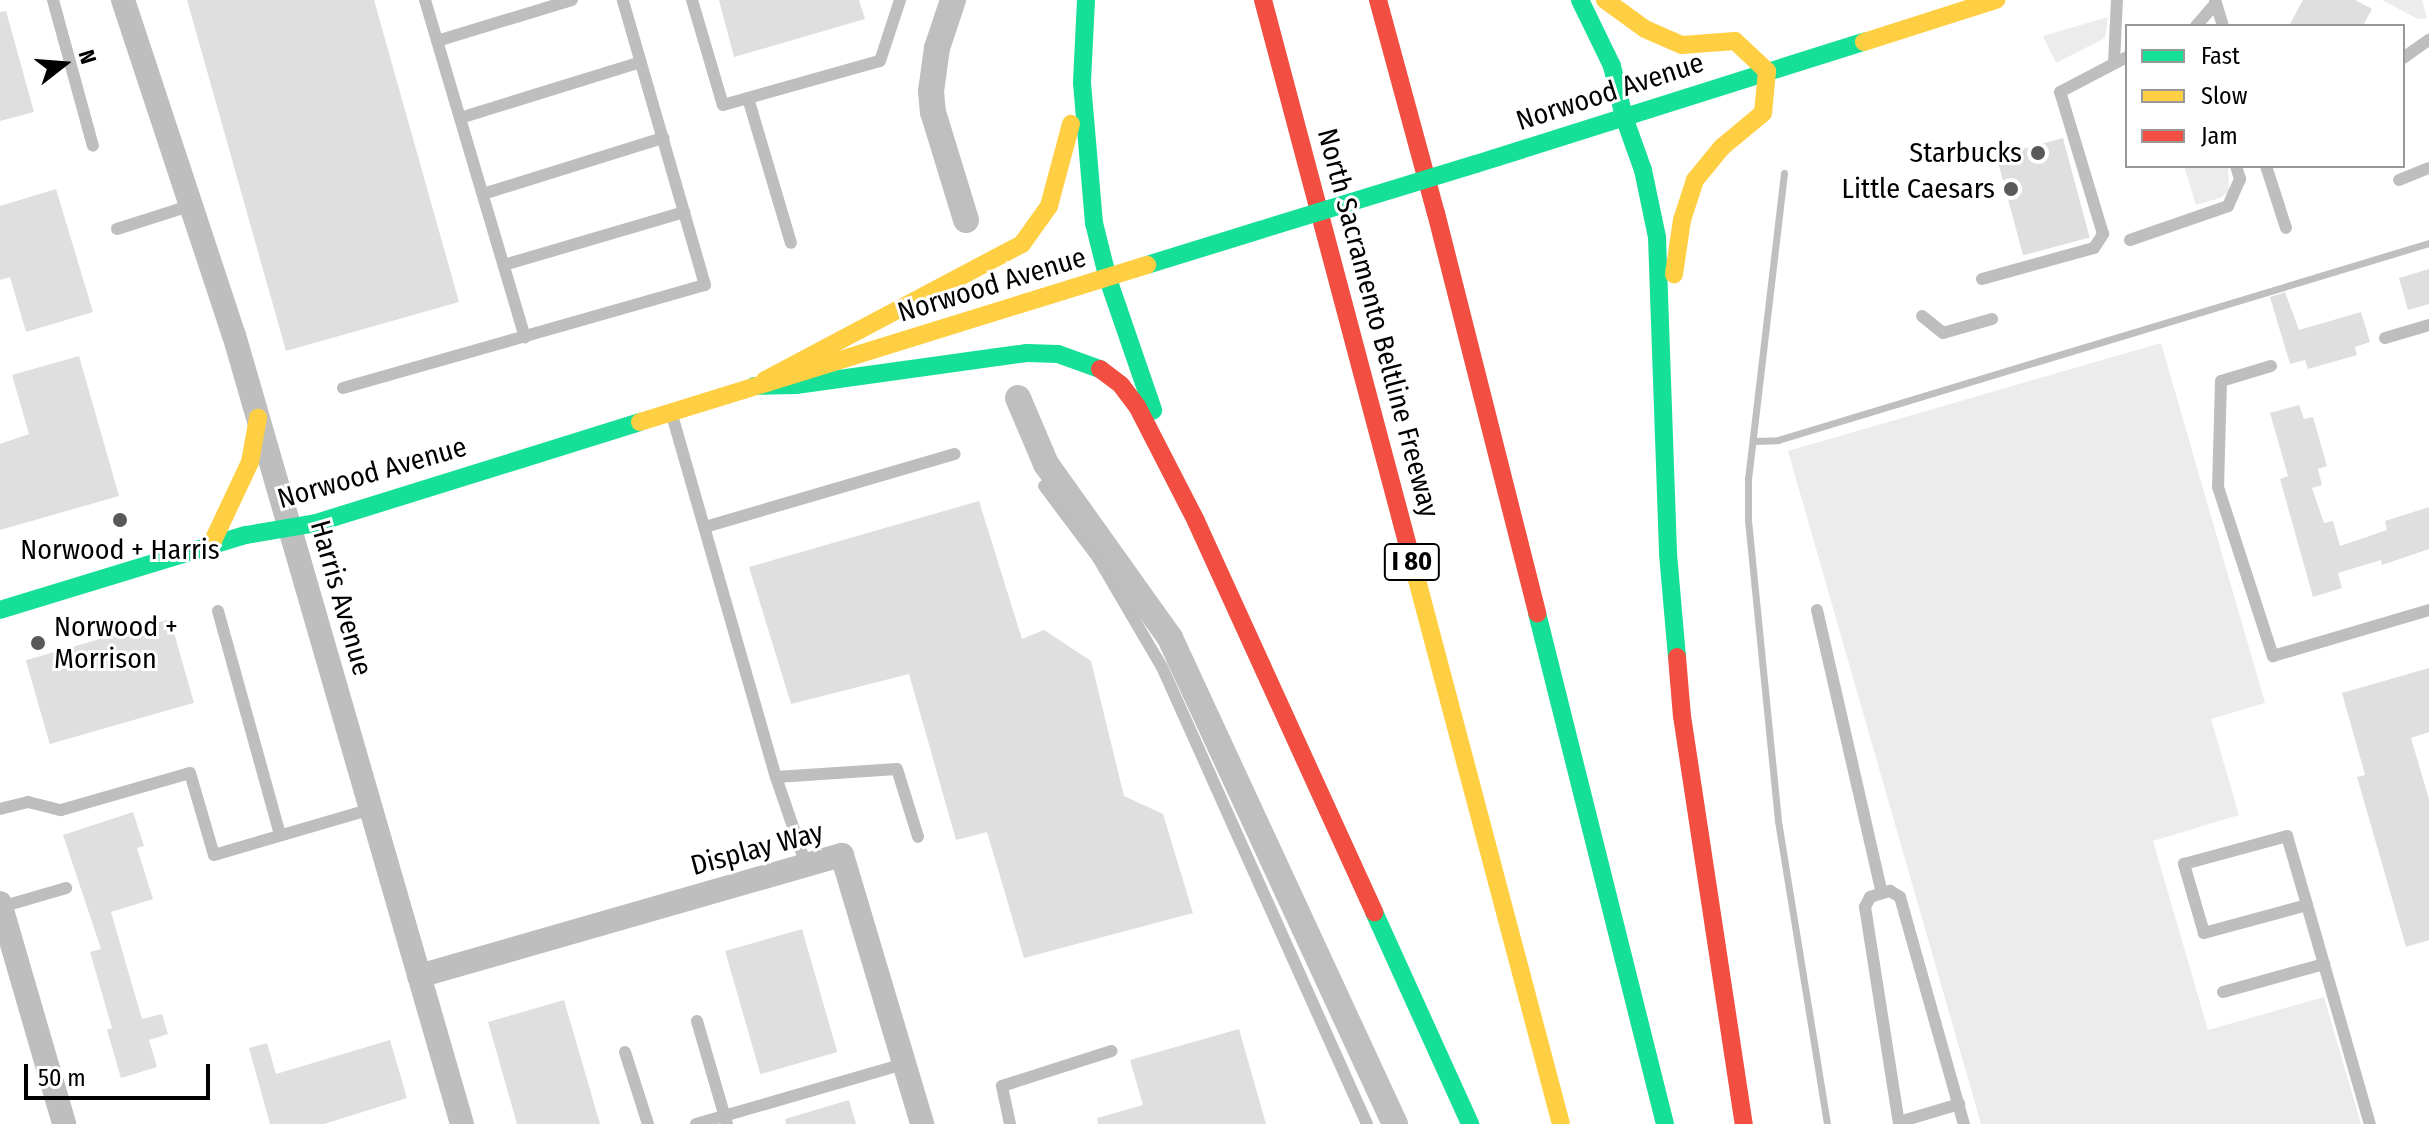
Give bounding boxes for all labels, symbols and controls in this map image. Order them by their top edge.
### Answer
north arrow [24,24,104,104]
legend [2125,24,2405,168]
text: Fast [2201,42,2240,70]
street label: Norwood Avenue [1512,46,1708,138]
text: N [73,47,102,67]
text: Slow [2201,82,2247,110]
text: Jam [2201,122,2238,150]
street label: North Sacramento Beltline Freeway [1310,125,1446,521]
place label: Starbucks [1909,136,2022,170]
marker: Starbucks [2029,144,2047,162]
place label: Little Caesars [1842,172,1995,206]
marker: Little Caesars [2002,180,2020,198]
street label: Norwood Avenue [894,240,1090,330]
street label: Norwood Avenue [274,430,470,516]
marker: Norwood + Harris [111,511,129,529]
street label: Harris Avenue [303,516,379,680]
place label: Norwood + Harris [20,533,220,567]
road number: I 80 [1382,540,1442,584]
place label: Norwood + Morrison [54,610,178,676]
marker: Norwood + Morrison [29,634,47,652]
street label: Display Way [687,815,827,883]
scale bar [28,1048,214,1098]
text: 50 m [38,1064,86,1092]

